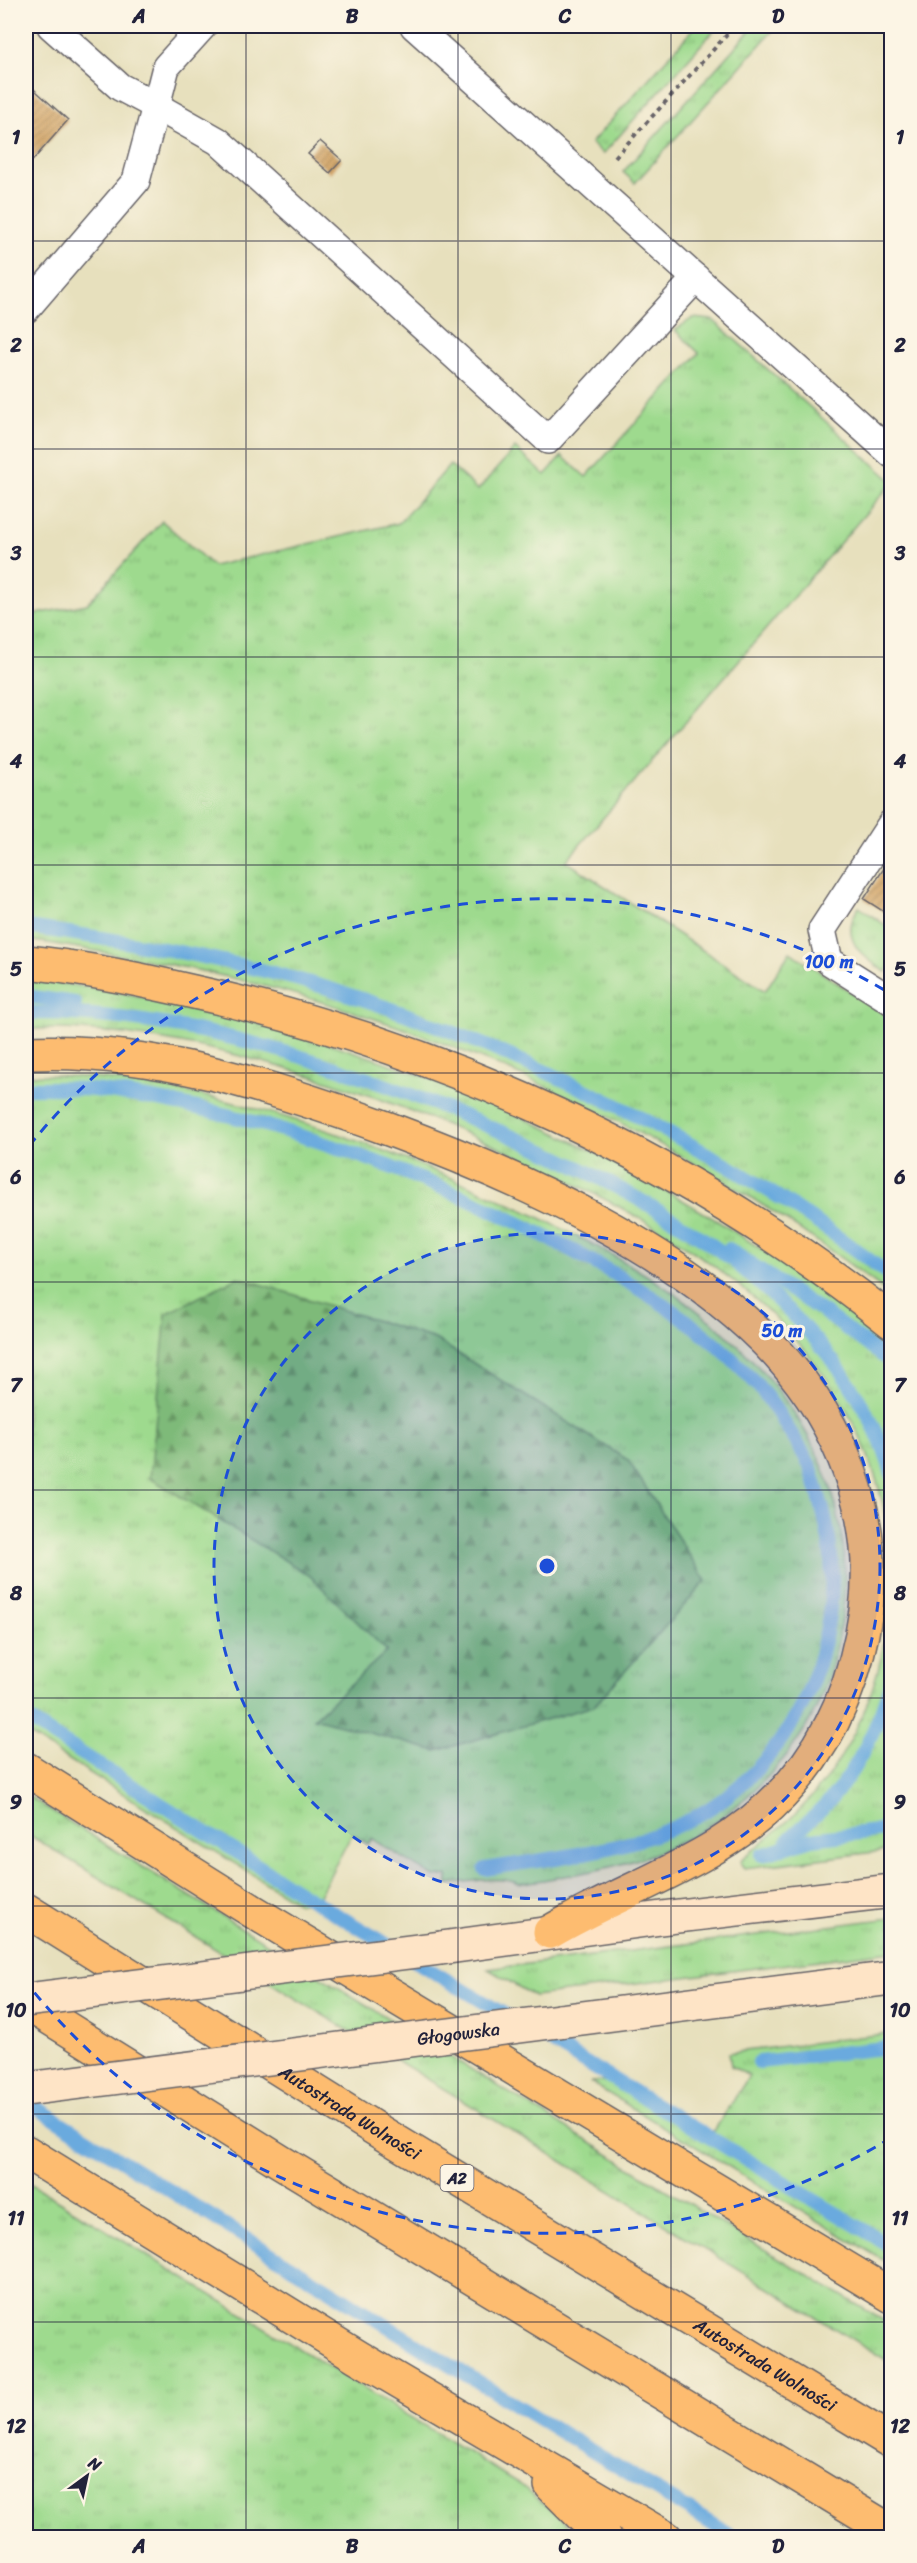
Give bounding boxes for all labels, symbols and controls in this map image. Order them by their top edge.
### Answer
text: A [131,0,146,34]
text: B [346,0,359,34]
text: C [558,0,572,34]
text: D [772,0,785,34]
text: 1 [12,120,21,155]
text: 1 [896,120,905,155]
text: 2 [9,328,22,363]
text: 2 [893,328,906,363]
text: 3 [10,536,22,571]
text: 3 [894,536,906,571]
text: 4 [9,744,23,779]
text: 4 [893,744,907,779]
text: 100 m [805,946,854,978]
text: 5 [10,952,22,987]
text: 5 [894,952,906,987]
text: 6 [9,1160,22,1195]
text: 6 [893,1160,906,1195]
text: 50 m [762,1315,803,1347]
text: 7 [10,1368,23,1403]
text: 7 [894,1368,907,1403]
centre of rings [537,1556,557,1576]
text: 8 [9,1576,23,1611]
text: 8 [893,1576,907,1611]
text: 9 [10,1785,22,1820]
text: 9 [894,1785,906,1820]
text: 10 [5,1993,27,2028]
text: 10 [889,1993,911,2028]
street label: Głogowska [415,2013,502,2055]
street label: Autostrada Wolności [271,2056,428,2170]
road number: A2 [440,2165,474,2191]
text: 11 [7,2201,25,2236]
text: 11 [891,2201,909,2236]
street label: Autostrada Wolności [686,2309,844,2422]
text: 12 [6,2409,27,2444]
text: 12 [890,2409,911,2444]
north arrow [57,2446,117,2506]
text: N [82,2448,108,2480]
text: A [131,2529,146,2563]
text: B [346,2529,359,2563]
text: C [558,2529,572,2563]
text: D [772,2529,785,2563]

